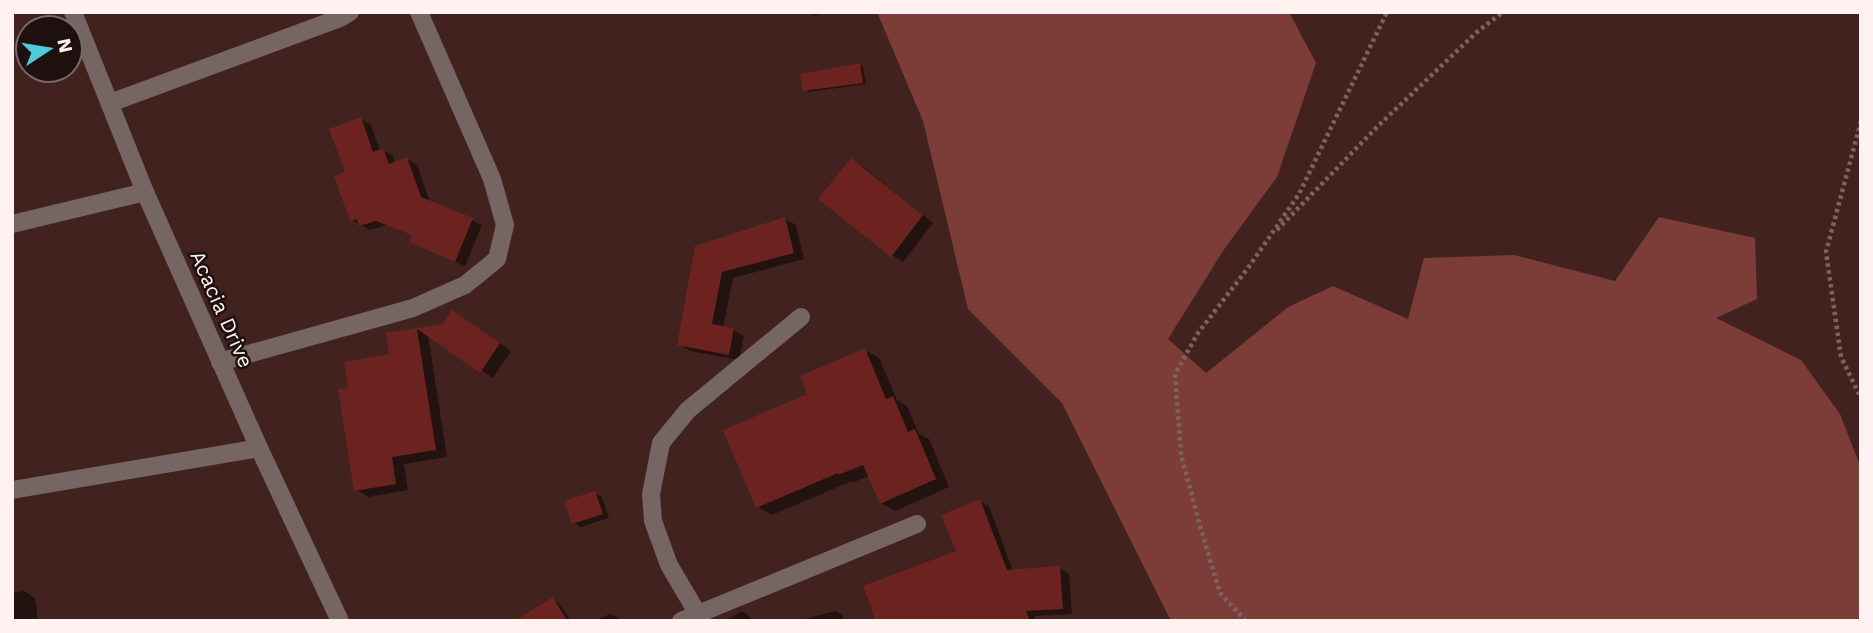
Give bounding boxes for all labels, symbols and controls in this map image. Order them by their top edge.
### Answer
north arrow [14,14,84,84]
text: N [52,36,78,55]
street label: Acacia Drive [185,247,259,371]

